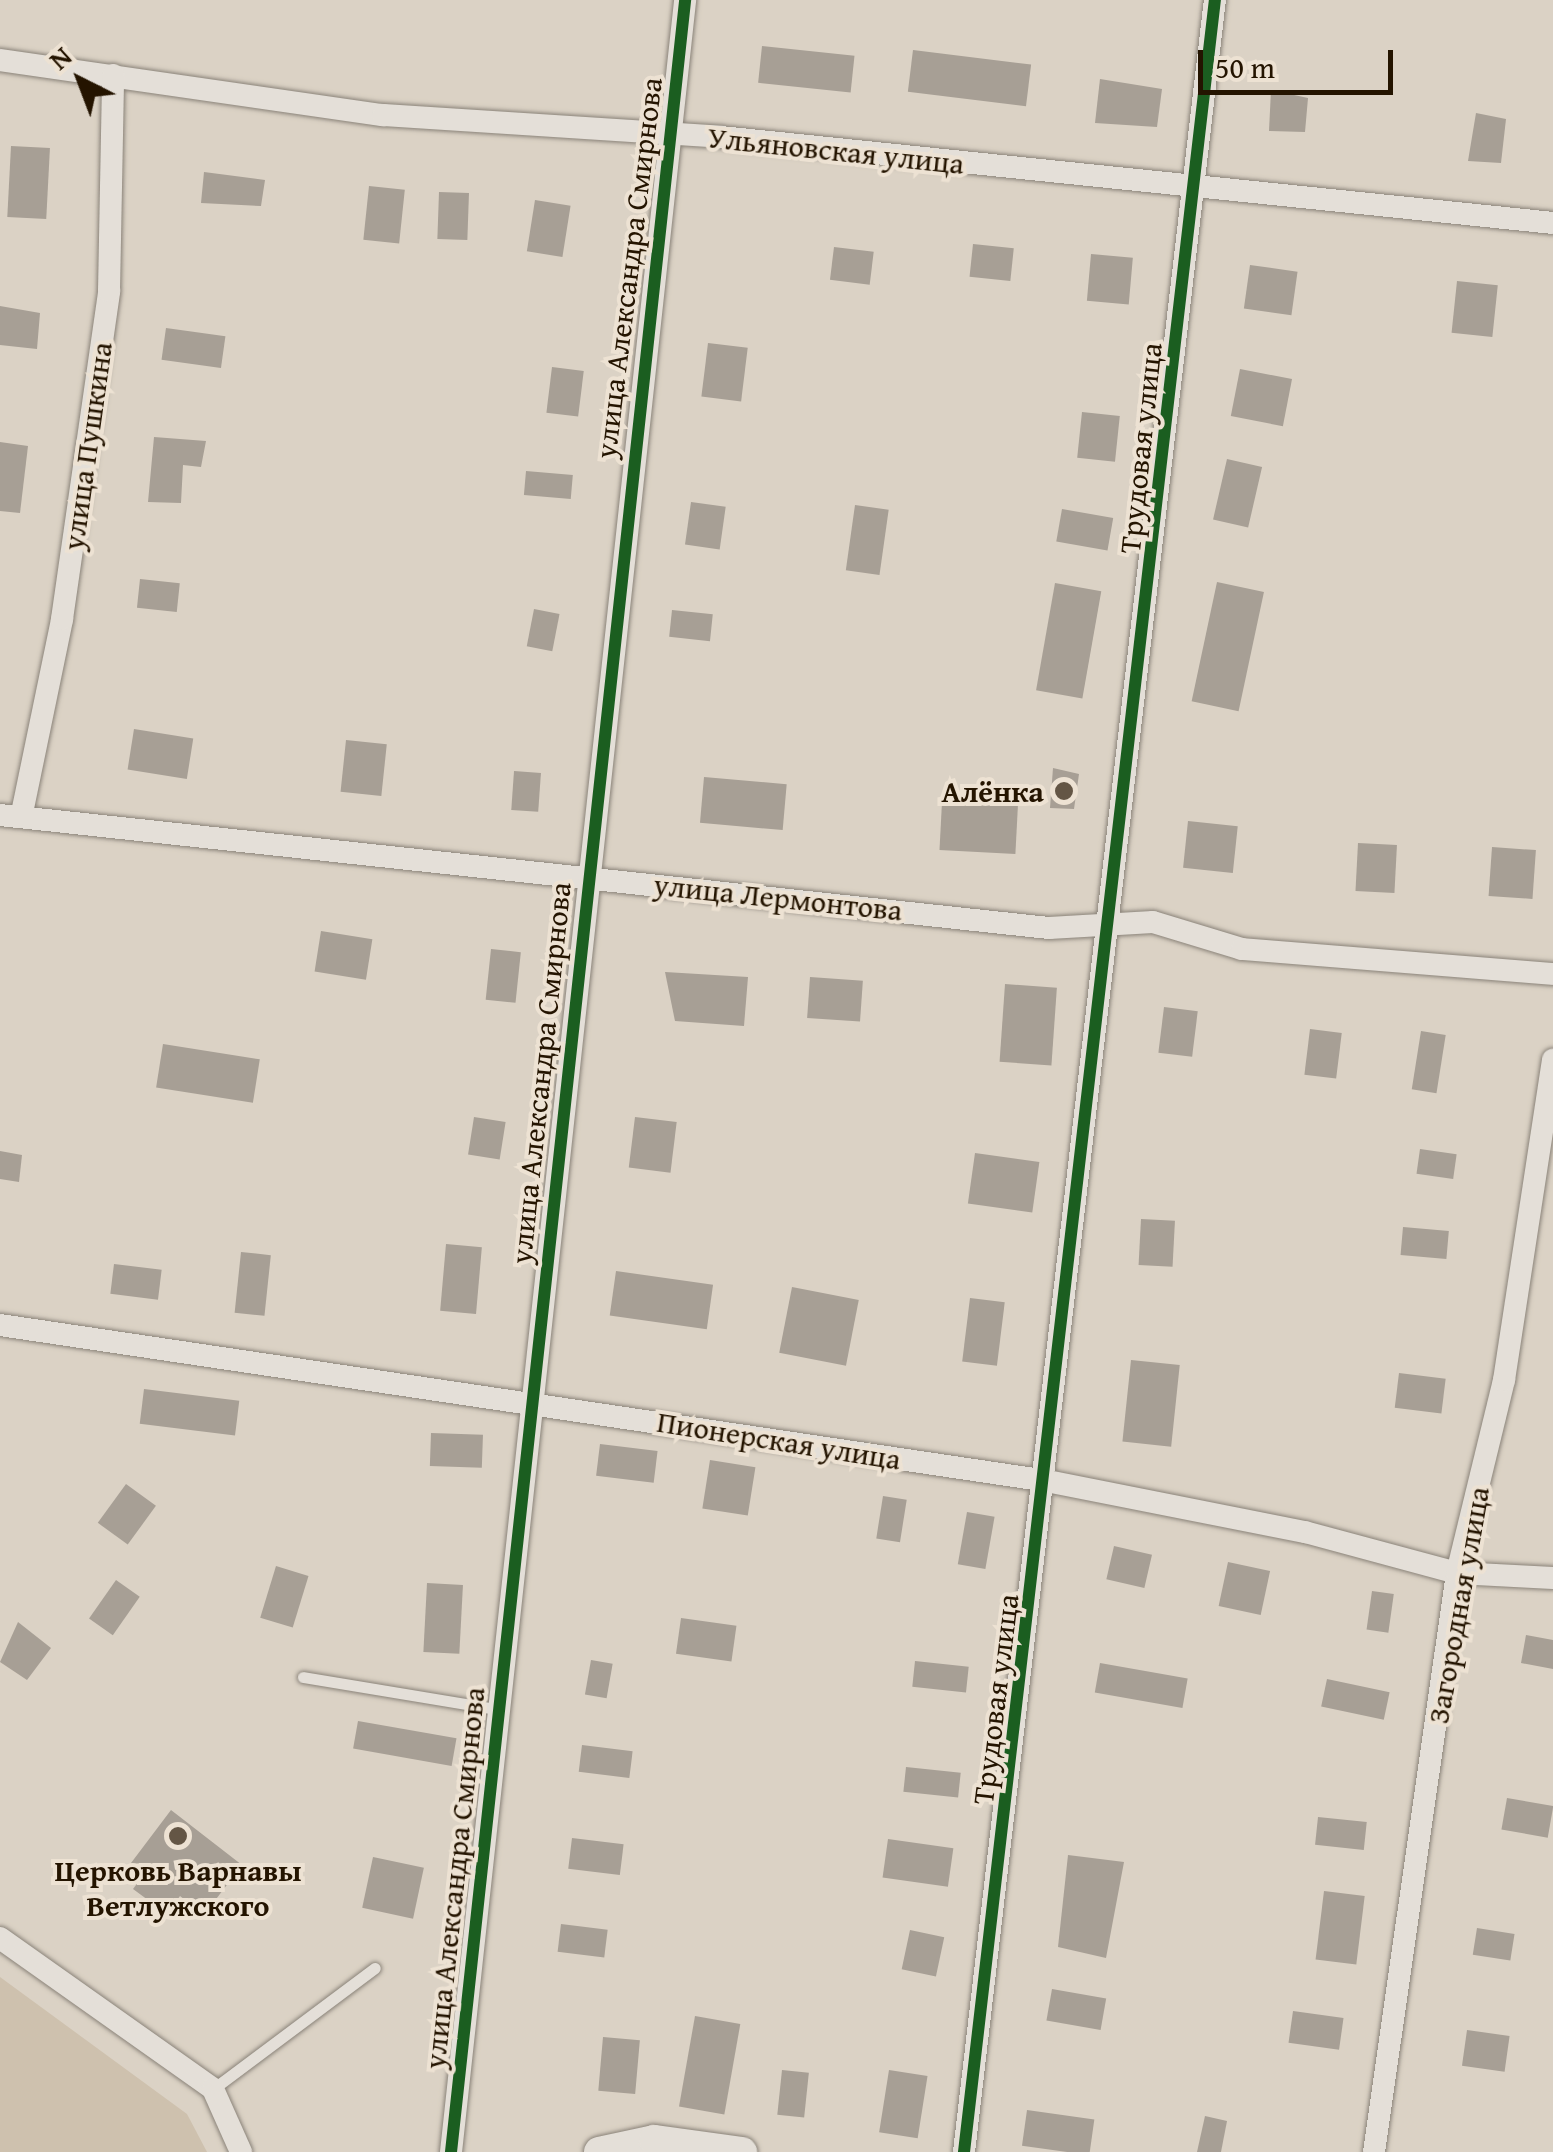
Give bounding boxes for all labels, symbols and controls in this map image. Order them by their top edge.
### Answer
north arrow [30,30,130,130]
scale bar [1203,30,1398,92]
text: N [39,36,80,79]
text: 50 m [1215,45,1275,89]
street label: улица Александра Смирнова [587,75,669,461]
street label: Ульяновская улица [706,119,966,181]
street label: улица Пушкина [55,339,119,553]
street label: Трудовая улица [1111,341,1169,555]
place label: Алёнка [942,773,1044,809]
marker: Алёнка [1053,780,1075,802]
street label: улица Лермонтова [652,866,904,928]
street label: улица Александра Смирнова [502,880,578,1266]
street label: Пионерская улица [655,1403,903,1477]
street label: Загородная улица [1419,1484,1497,1726]
street label: Трудовая улица [964,1592,1026,1806]
street label: улица Александра Смирнова [416,1685,492,2071]
marker: Церковь Варнавы Ветлужского [167,1825,189,1847]
place label: Церковь Варнавы Ветлужского [54,1852,302,1922]

